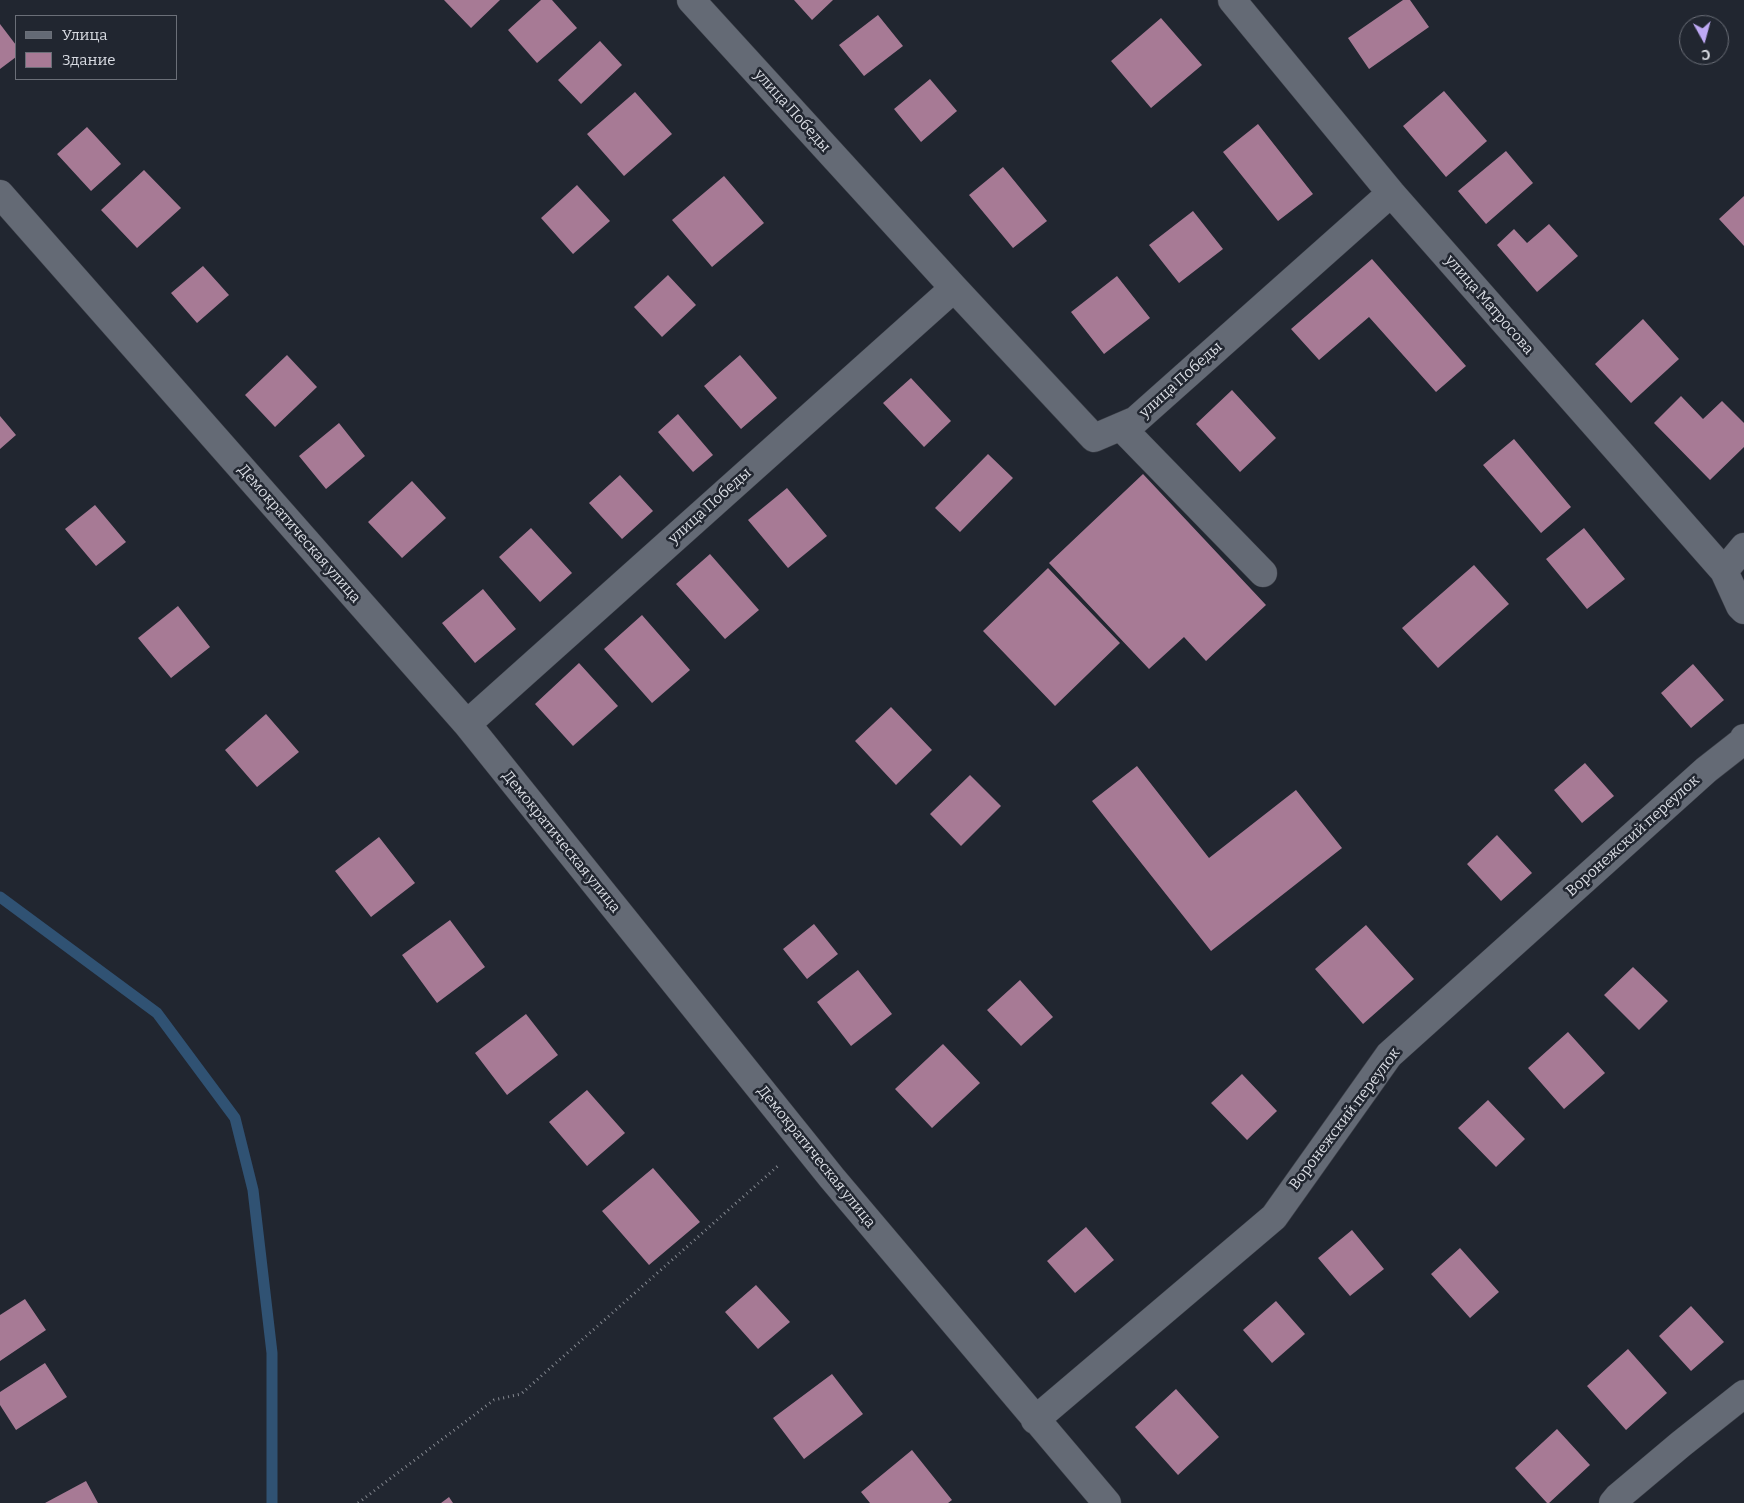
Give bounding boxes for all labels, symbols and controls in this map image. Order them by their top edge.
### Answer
legend [15,15,178,80]
north arrow [1679,15,1729,65]
text: Улица [62,26,108,44]
text: С [1700,45,1711,63]
text: Здание [62,51,116,69]
street label: улица Победы [750,66,834,156]
street label: улица Матросова [1441,252,1537,358]
street label: улица Победы [1136,338,1226,422]
street label: Демократическая улица [234,461,364,607]
street label: улица Победы [665,464,755,548]
street label: Демократическая улица [498,767,624,917]
street label: Воронежский переулок [1563,771,1703,901]
street label: Воронежский переулок [1286,1045,1404,1193]
street label: Демократическая улица [753,1082,879,1232]

